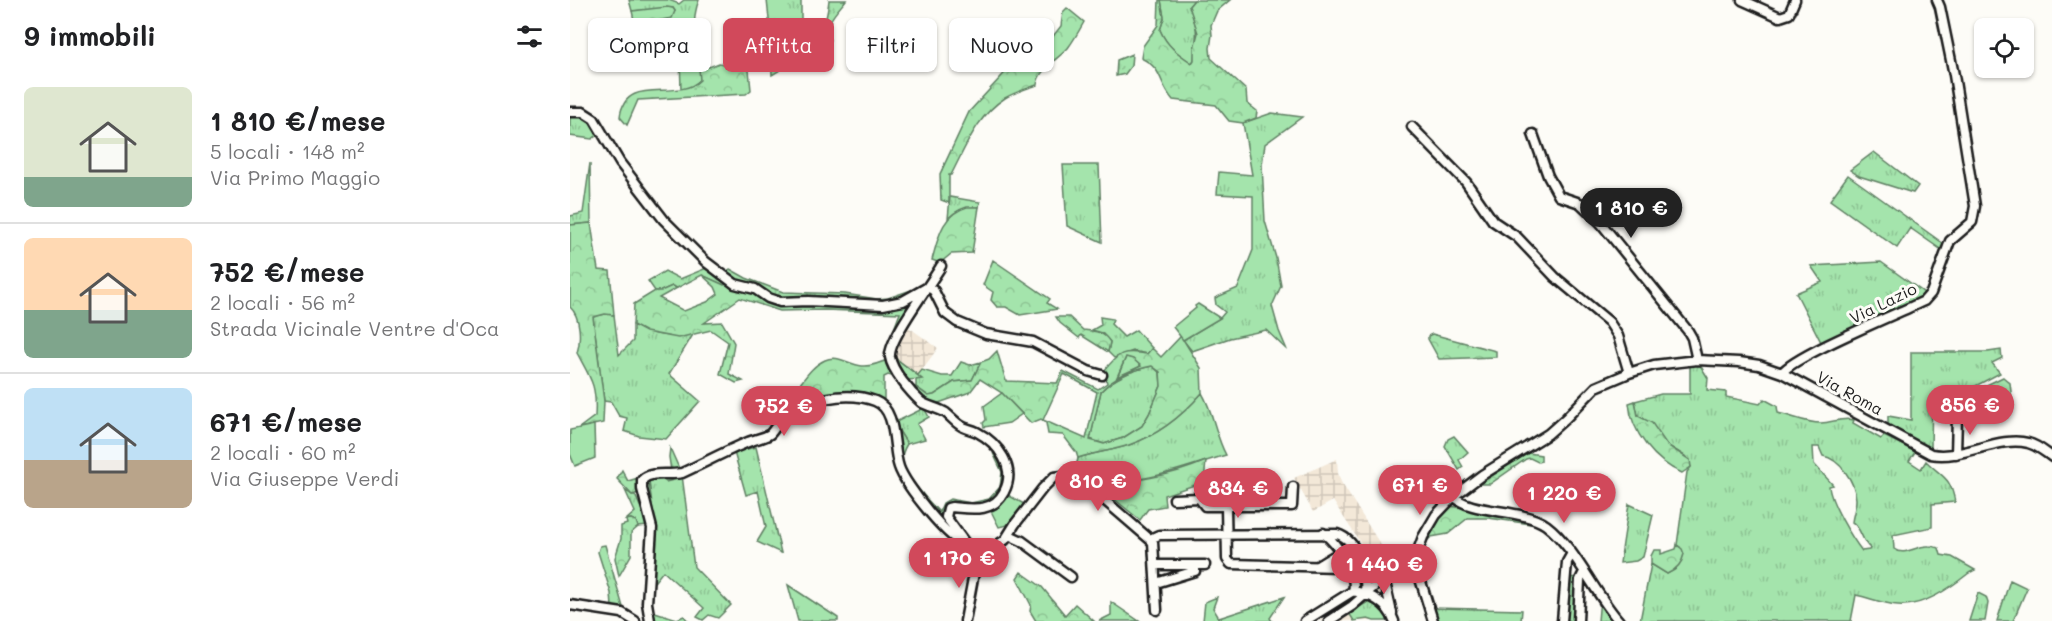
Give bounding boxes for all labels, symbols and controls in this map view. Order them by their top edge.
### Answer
chip: Compra [588,18,711,72]
chip: Affitta [723,18,834,72]
chip: Filtri [846,18,937,72]
chip: Nuovo [949,18,1054,72]
map controls [1974,18,2034,78]
button: locate [1974,18,2034,78]
text: 9 immobili [24,19,156,53]
icon: filters [513,20,546,53]
text: 1 810 €/mese [210,104,386,138]
icon: home [72,111,144,183]
text: 5 locali · 148 m² [210,138,365,164]
text: Via Primo Maggio [210,164,380,190]
pin: 1 810 € [1576,188,1686,239]
text: 1 810 € [1594,194,1668,220]
text: 752 €/mese [210,255,365,289]
icon: home [72,262,144,334]
street label: Via Lazio [1846,277,1920,328]
text: 2 locali · 56 m² [210,289,355,315]
text: Strada Vicinale Ventre d'Oca [210,315,499,341]
street label: Via Roma [1813,366,1887,419]
pin: 856 € [1928,385,2012,436]
pin: 752 € [742,386,826,437]
text: 856 € [1940,391,2000,417]
text: 752 € [755,392,813,418]
text: 671 €/mese [210,405,362,439]
icon: home [72,412,144,484]
text: 2 locali · 60 m² [210,439,356,465]
pin: 810 € [1056,461,1140,512]
text: Via Giuseppe Verdi [210,465,399,491]
pin: 671 € [1378,465,1462,516]
text: 810 € [1069,467,1127,493]
pin: 834 € [1196,468,1280,519]
text: 671 € [1392,471,1448,497]
pin: 1 220 € [1509,473,1619,524]
text: 834 € [1208,474,1268,500]
text: 1 220 € [1527,479,1601,505]
pin: 1 170 € [904,538,1014,589]
text: 1 170 € [923,544,995,570]
pin: 1 440 € [1329,544,1439,595]
text: 1 440 € [1345,550,1423,576]

